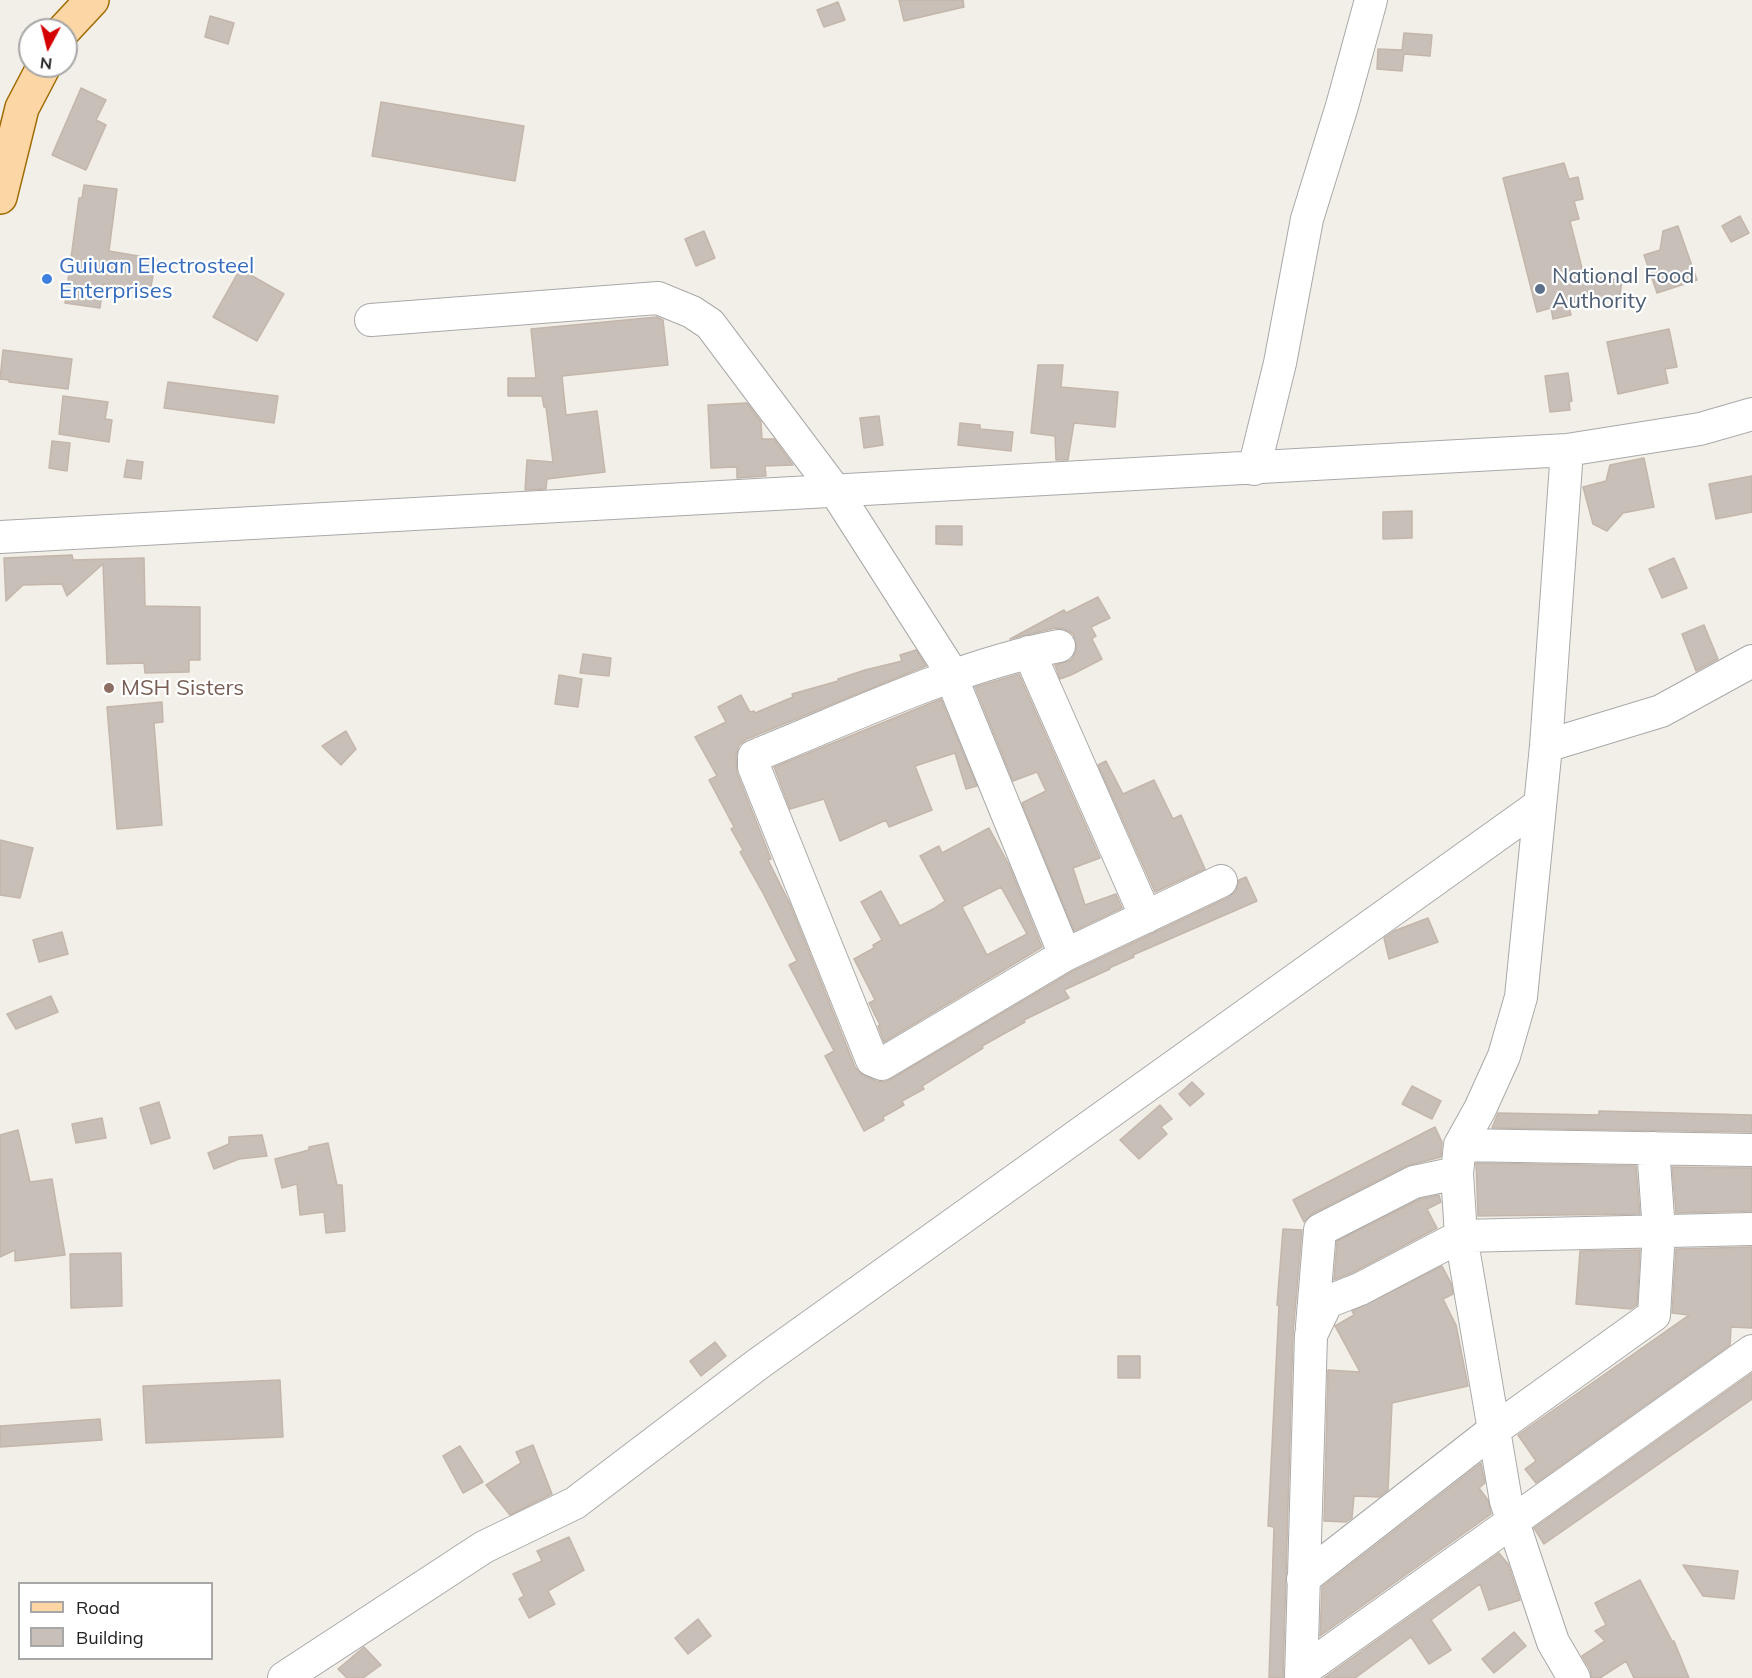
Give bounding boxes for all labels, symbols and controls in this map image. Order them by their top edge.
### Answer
north arrow [18,18,78,78]
text: N [39,53,53,75]
place label: Guiuan Electrosteel Enterprises [59,253,254,304]
place label: National Food Authority [1552,263,1694,314]
marker: Guiuan Electrosteel Enterprises [40,272,54,286]
marker: National Food Authority [1533,282,1547,296]
place label: MSH Sisters [121,675,244,701]
marker: MSH Sisters [102,681,116,695]
legend [18,1582,213,1660]
text: Road [76,1596,120,1619]
text: Building [76,1626,144,1649]

